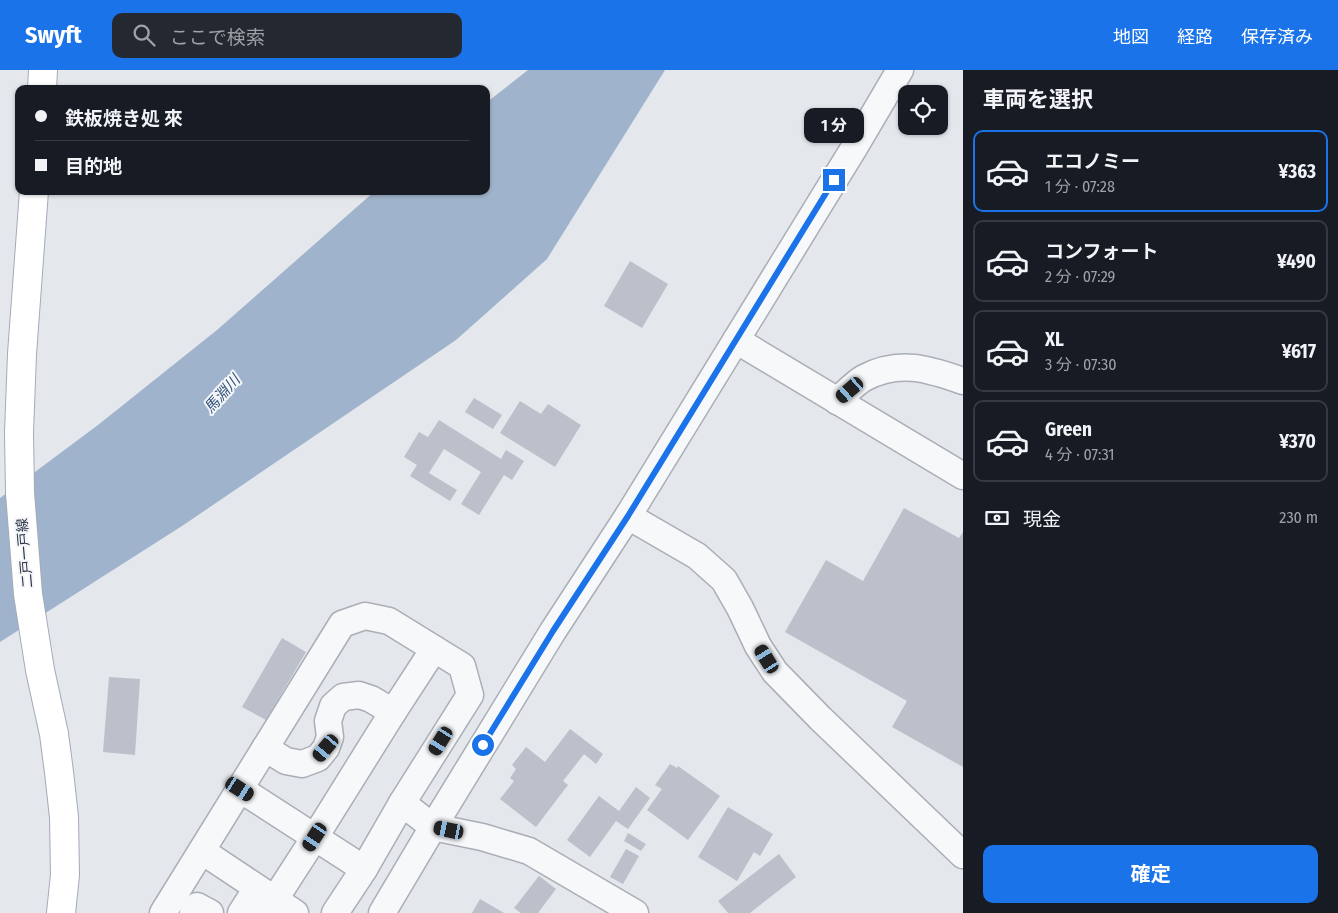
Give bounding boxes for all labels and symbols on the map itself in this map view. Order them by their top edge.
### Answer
callout: 1 分 [804,108,864,142]
route end [823,169,845,191]
water label: 馬淵川 [200,370,245,417]
car [833,374,866,406]
street label: 二戸一戸線 [13,517,37,589]
car [752,642,781,676]
car [426,724,455,758]
car [310,732,341,764]
route start [472,734,494,756]
car [223,775,256,803]
car [300,820,329,854]
car [432,820,465,840]

